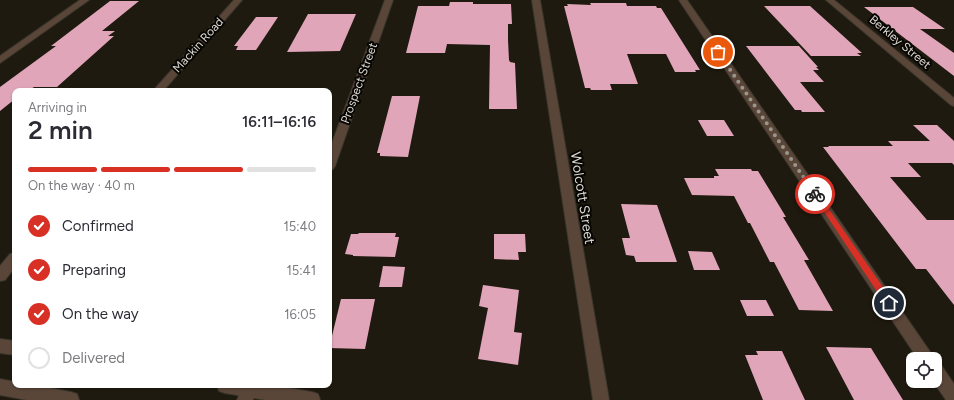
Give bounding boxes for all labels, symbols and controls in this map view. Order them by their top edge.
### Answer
street label: Berkley Street [867,12,934,72]
street label: Mackin Road [170,15,226,75]
pin [701,35,735,69]
street label: Prospect Street [338,40,380,125]
icon: bag [707,41,729,63]
text: Arriving in [28,100,87,115]
text: 16:11–16:16 [242,113,316,131]
text: 2 min [28,114,93,146]
street label: Wolcott Street [567,151,598,245]
courier [795,174,835,214]
text: On the way · 40 m [28,178,135,193]
icon: bike [804,183,826,205]
icon: check [28,215,50,237]
text: Confirmed [62,217,134,235]
text: 15:40 [283,219,316,234]
icon: check [28,259,50,281]
text: Preparing [62,261,126,279]
text: 15:41 [286,263,316,278]
pin [872,286,906,320]
icon: home [878,292,900,314]
icon: check [28,303,50,325]
text: On the way [62,305,139,323]
text: 16:05 [284,307,316,322]
text: Delivered [62,349,125,367]
map controls [906,352,942,388]
button: locate [906,352,942,388]

